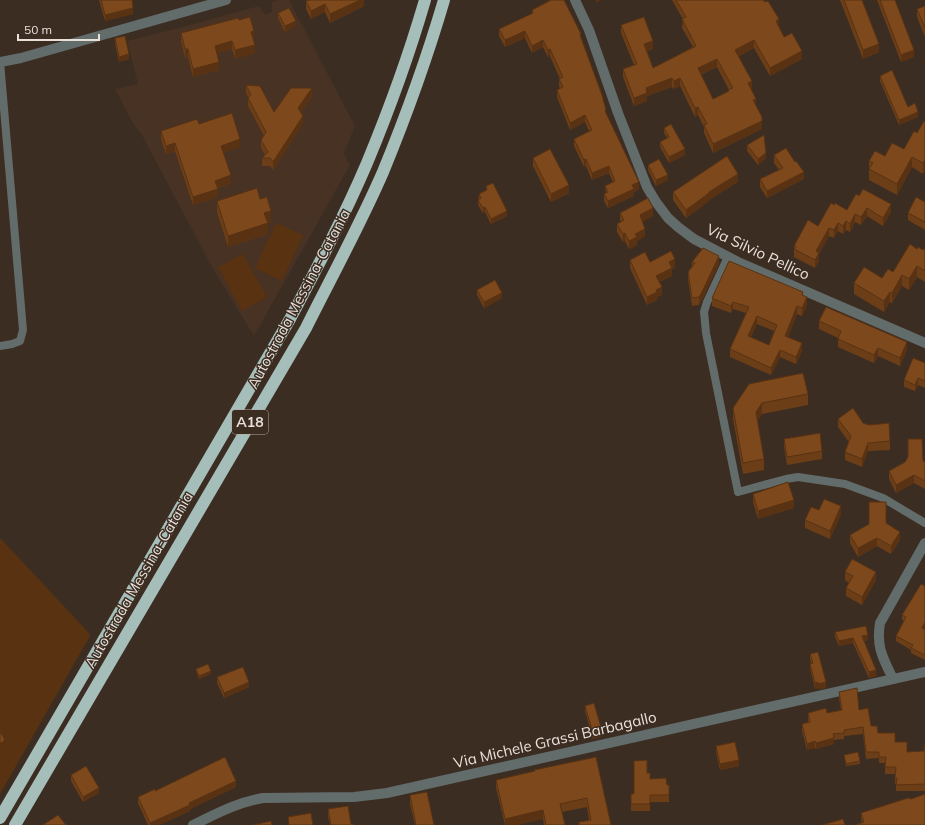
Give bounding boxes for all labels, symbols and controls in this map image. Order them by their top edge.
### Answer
scale bar [18,16,99,42]
text: 50 m [24,22,52,37]
street label: Autostrada Messina-Catania [243,206,354,392]
street label: Via Silvio Pellico [704,219,813,284]
road number: A18 [232,410,268,434]
street label: Autostrada Messina-Catania [80,488,197,671]
street label: Via Michele Grassi Barbagallo [452,707,658,772]

